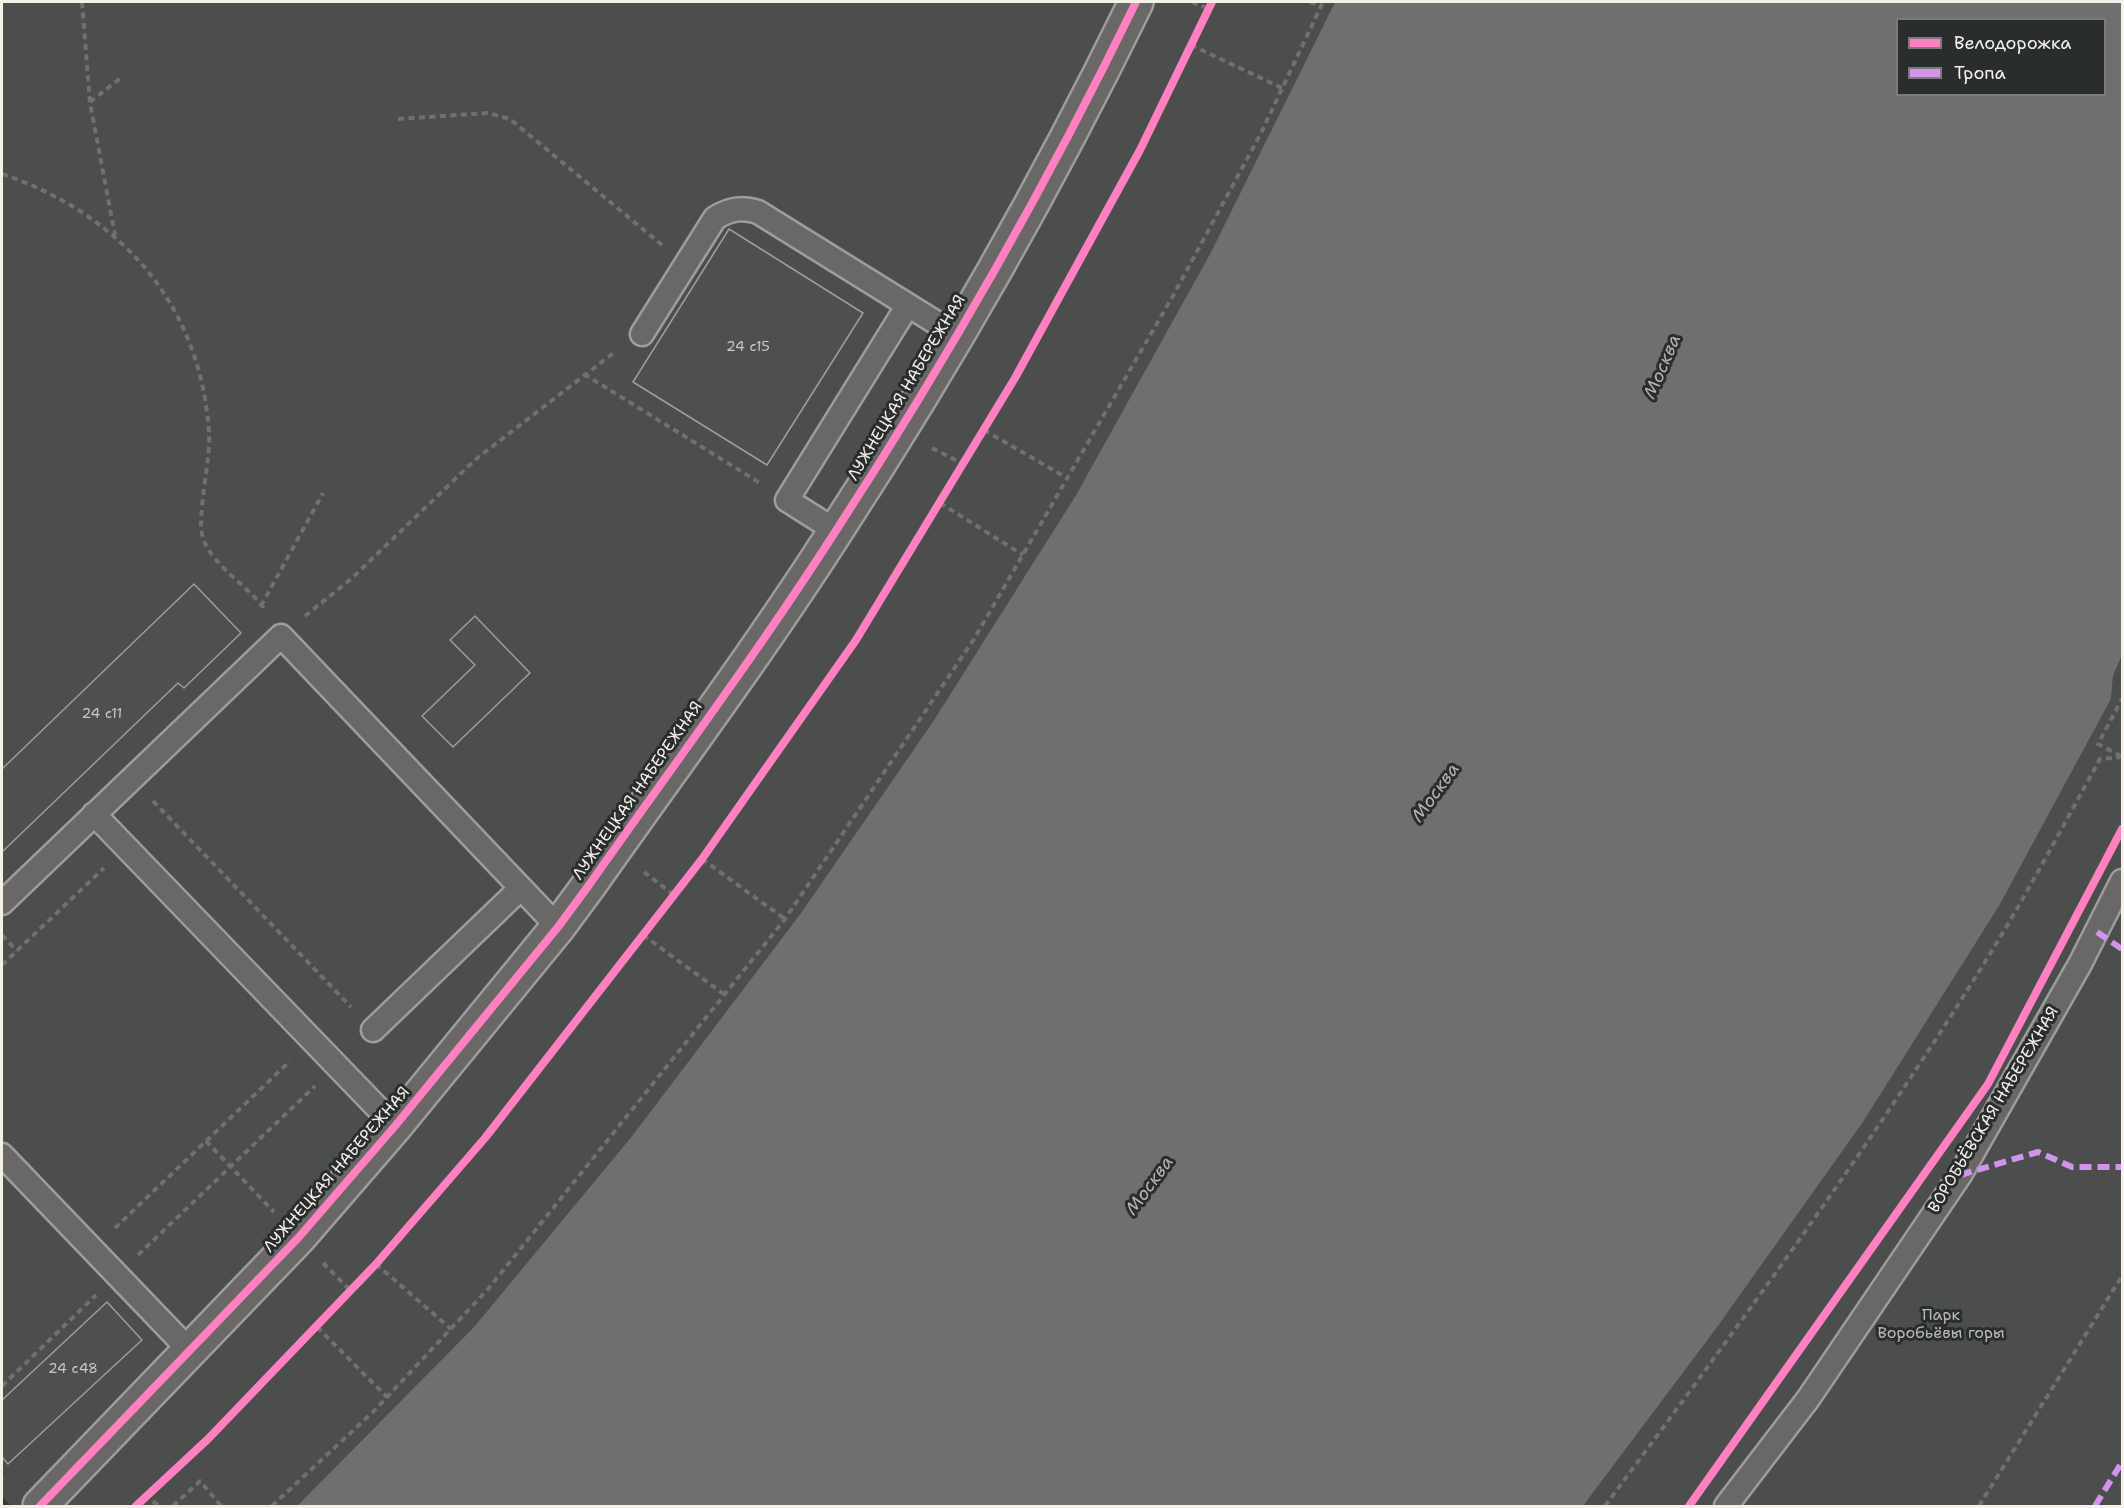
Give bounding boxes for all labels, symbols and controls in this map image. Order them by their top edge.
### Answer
legend [1896,18,2106,96]
text: Велодорожка [1954,31,2072,55]
text: Тропа [1954,61,2006,85]
street label: ЛУЖНЕЦКАЯ НАБЕРЕЖНАЯ [844,292,970,484]
water label: Москва [1640,332,1686,402]
house number: 24 с15 [726,339,770,355]
street label: ЛУЖНЕЦКАЯ НАБЕРЕЖНАЯ [569,698,707,884]
house number: 24 с11 [82,706,122,722]
water label: Москва [1407,759,1465,827]
street label: ВОРОБЬЁВСКАЯ НАБЕРЕЖНАЯ [1925,1003,2063,1217]
street label: ЛУЖНЕЦКАЯ НАБЕРЕЖНАЯ [260,1083,414,1257]
water label: Москва [1121,1152,1179,1220]
park label: Парк Воробьёвы горы [1877,1306,2005,1344]
house number: 24 с48 [48,1361,98,1377]

